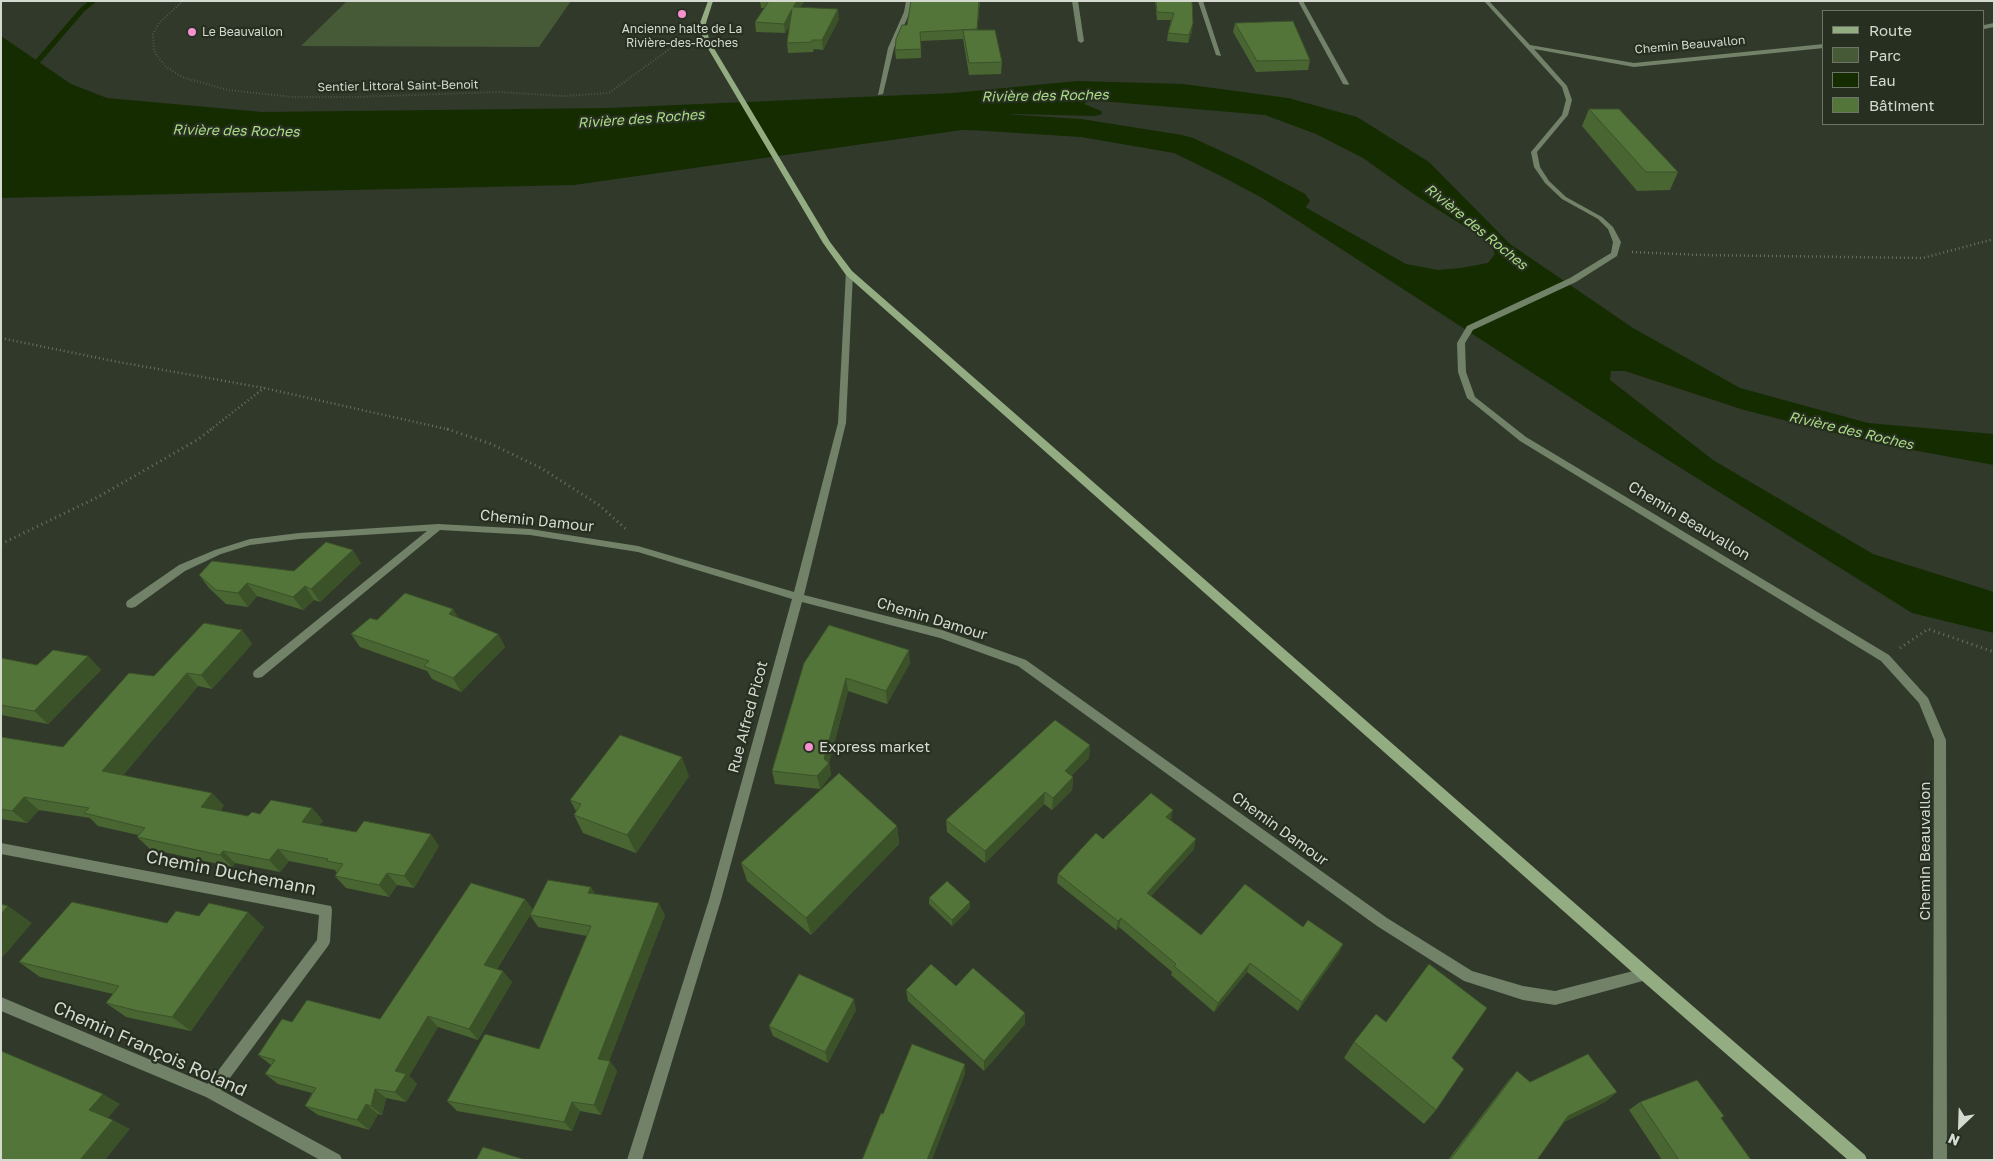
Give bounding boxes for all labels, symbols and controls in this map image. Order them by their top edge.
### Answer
marker: Ancienne halte de La Rivière-des-Roches [676,8,688,20]
legend [1822,10,1985,125]
text: Route [1869,21,1912,39]
place label: Ancienne halte de La Rivière-des-Roches [622,22,742,50]
place label: Le Beauvallon [202,25,283,39]
marker: Le Beauvallon [186,26,198,38]
street label: Chemin Beauvallon [1634,33,1746,57]
text: Parc [1869,46,1901,64]
text: Eau [1869,71,1896,89]
street label: Sentier Littoral Saint-Benoit [317,77,479,95]
water label: Rivière des Roches [981,86,1109,106]
text: Bâtiment [1869,96,1934,114]
water label: Rivière des Roches [577,106,705,132]
water label: Rivière des Roches [172,121,300,141]
water label: Rivière des Roches [1421,180,1531,274]
water label: Rivière des Roches [1787,409,1915,453]
street label: Chemin Beauvallon [1625,478,1753,564]
street label: Chemin Damour [479,506,595,536]
street label: Chemin Damour [875,594,989,644]
street label: Rue Alfred Picot [724,659,772,775]
place label: Express market [819,738,930,756]
marker: Express market [803,741,815,753]
street label: Chemin Beauvallon [1916,782,1934,920]
street label: Chemin Damour [1228,788,1332,870]
street label: Chemin Duchemann [144,846,318,900]
street label: Chemin François Roland [50,997,250,1101]
north arrow [1935,1101,1985,1151]
text: N [1945,1130,1962,1150]

